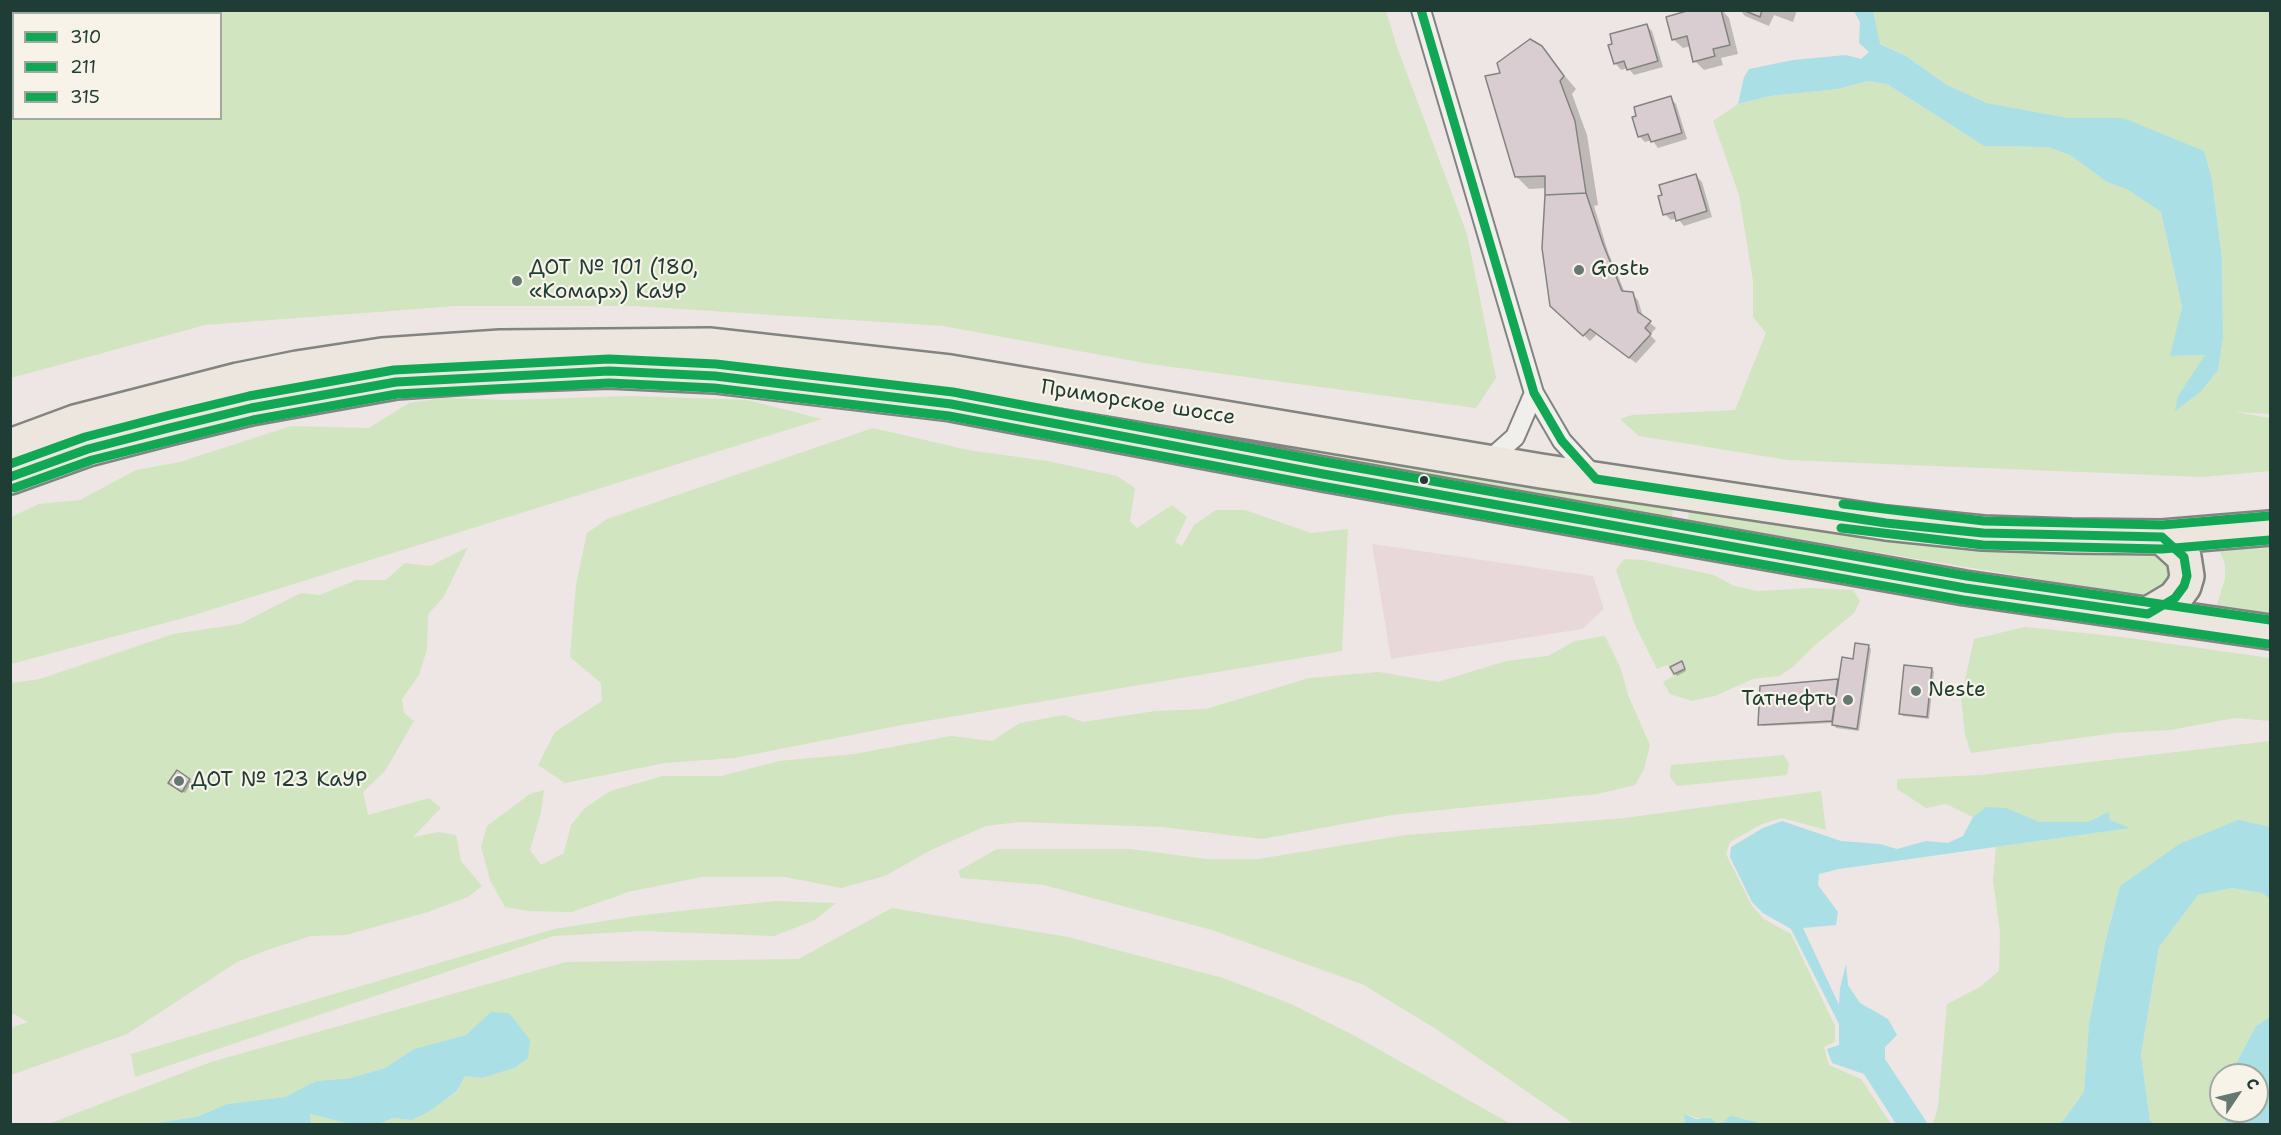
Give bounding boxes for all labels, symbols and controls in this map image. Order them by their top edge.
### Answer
legend [12,12,222,120]
text: 310 [70,25,101,49]
text: 211 [70,55,96,79]
text: 315 [70,85,100,109]
place label: ДОТ № 101 (180, «Комар») КаУР [529,256,698,306]
place label: Gostь [1591,257,1649,283]
marker: Gostь [1572,263,1586,277]
marker: ДОТ № 101 (180, «Комар») КаУР [510,274,524,288]
street label: Приморское шоссе [1039,375,1237,431]
unlabelled marker [1418,474,1430,486]
place label: Neste [1928,678,1986,704]
marker: Neste [1909,684,1923,698]
place label: Татнефть [1741,687,1836,713]
marker: Татнефть [1841,693,1855,707]
place label: ДОТ № 123 КаУР [191,768,367,794]
marker: ДОТ № 123 КаУР [172,774,186,788]
north arrow [2209,1063,2269,1123]
text: С [2241,1073,2264,1094]

